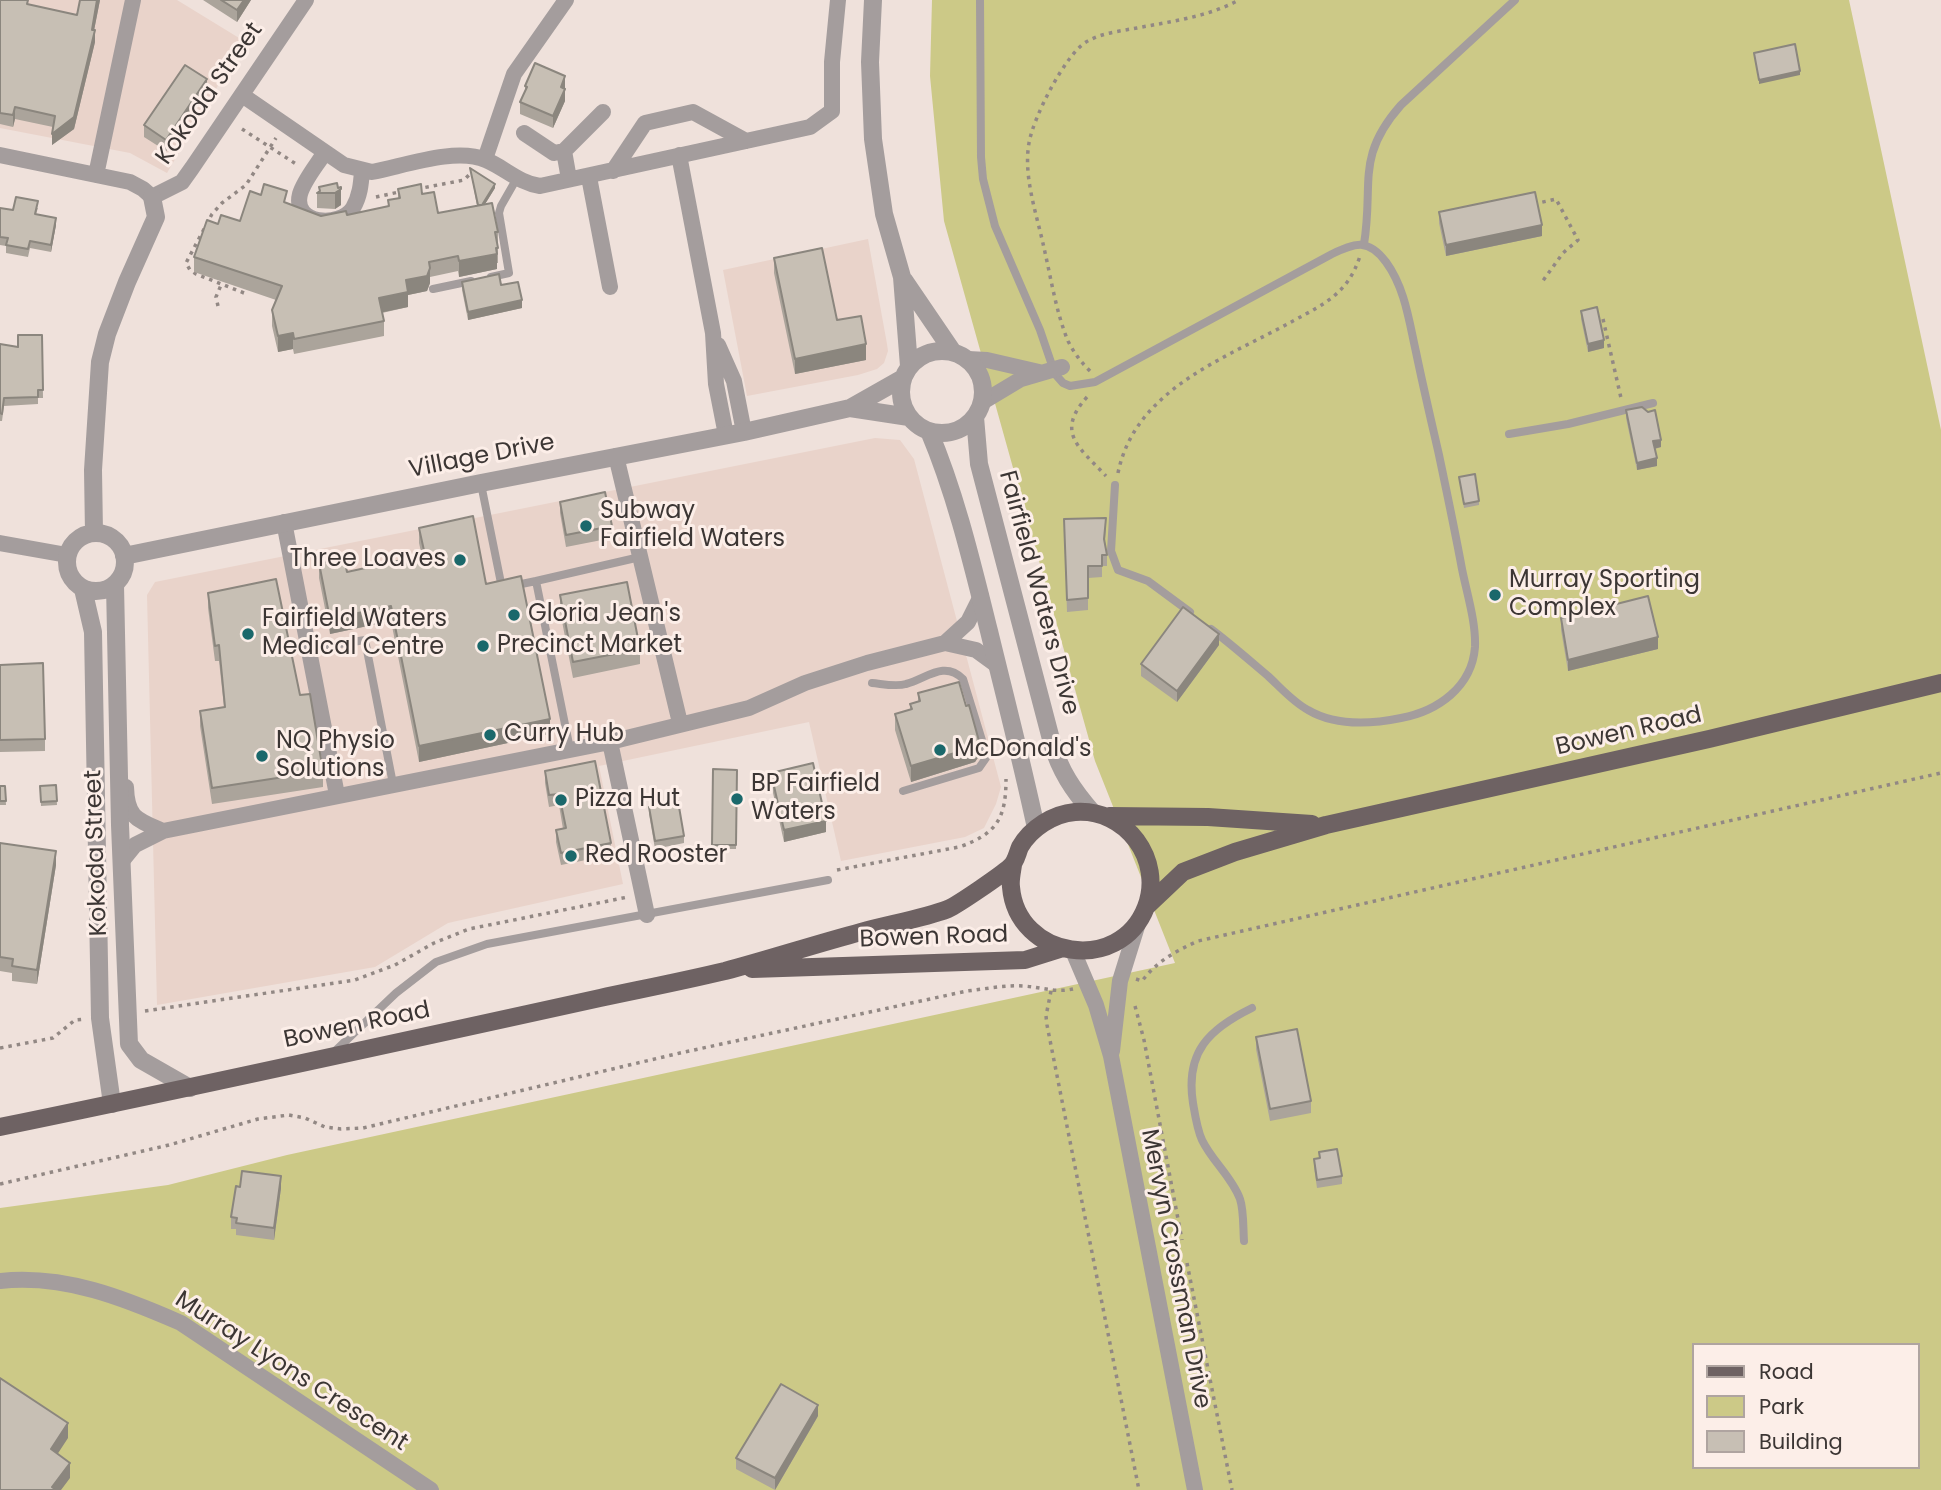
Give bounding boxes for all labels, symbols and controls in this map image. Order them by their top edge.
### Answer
street label: Kokoda Street [150,18,270,170]
street label: Village Drive [407,429,557,485]
street label: Fairfield Waters Drive [992,468,1084,718]
place label: Subway Fairfield Waters [600,498,785,554]
marker: Subway Fairfield Waters [578,518,594,534]
place label: Three Loaves [290,546,446,574]
marker: Three Loaves [452,552,468,568]
place label: Murray Sporting Complex [1509,567,1700,623]
marker: Murray Sporting Complex [1487,587,1503,603]
place label: Gloria Jean's [528,601,681,629]
place label: Fairfield Waters Medical Centre [262,606,447,662]
marker: Gloria Jean's [506,607,522,623]
marker: Fairfield Waters Medical Centre [240,626,256,642]
place label: Precinct Market [497,632,682,660]
marker: Precinct Market [475,638,491,654]
street label: Bowen Road [1553,701,1705,763]
place label: Curry Hub [504,721,624,749]
marker: Curry Hub [482,727,498,743]
place label: NQ Physio Solutions [276,728,395,784]
place label: McDonald's [954,736,1092,764]
marker: McDonald's [932,742,948,758]
marker: NQ Physio Solutions [254,748,270,764]
street label: Kokoda Street [80,769,114,937]
place label: BP Fairfield Waters [751,771,880,827]
place label: Pizza Hut [575,786,680,814]
marker: BP Fairfield Waters [729,791,745,807]
marker: Pizza Hut [553,792,569,808]
place label: Red Rooster [585,842,728,870]
marker: Red Rooster [563,848,579,864]
street label: Bowen Road [859,921,1009,955]
street label: Bowen Road [281,996,433,1056]
street label: Mervyn Crossman Drive [1134,1127,1216,1411]
street label: Murray Lyons Crescent [169,1286,413,1458]
legend [1692,1343,1920,1469]
text: Road [1759,1357,1814,1386]
text: Park [1759,1392,1804,1421]
text: Building [1759,1427,1843,1456]

